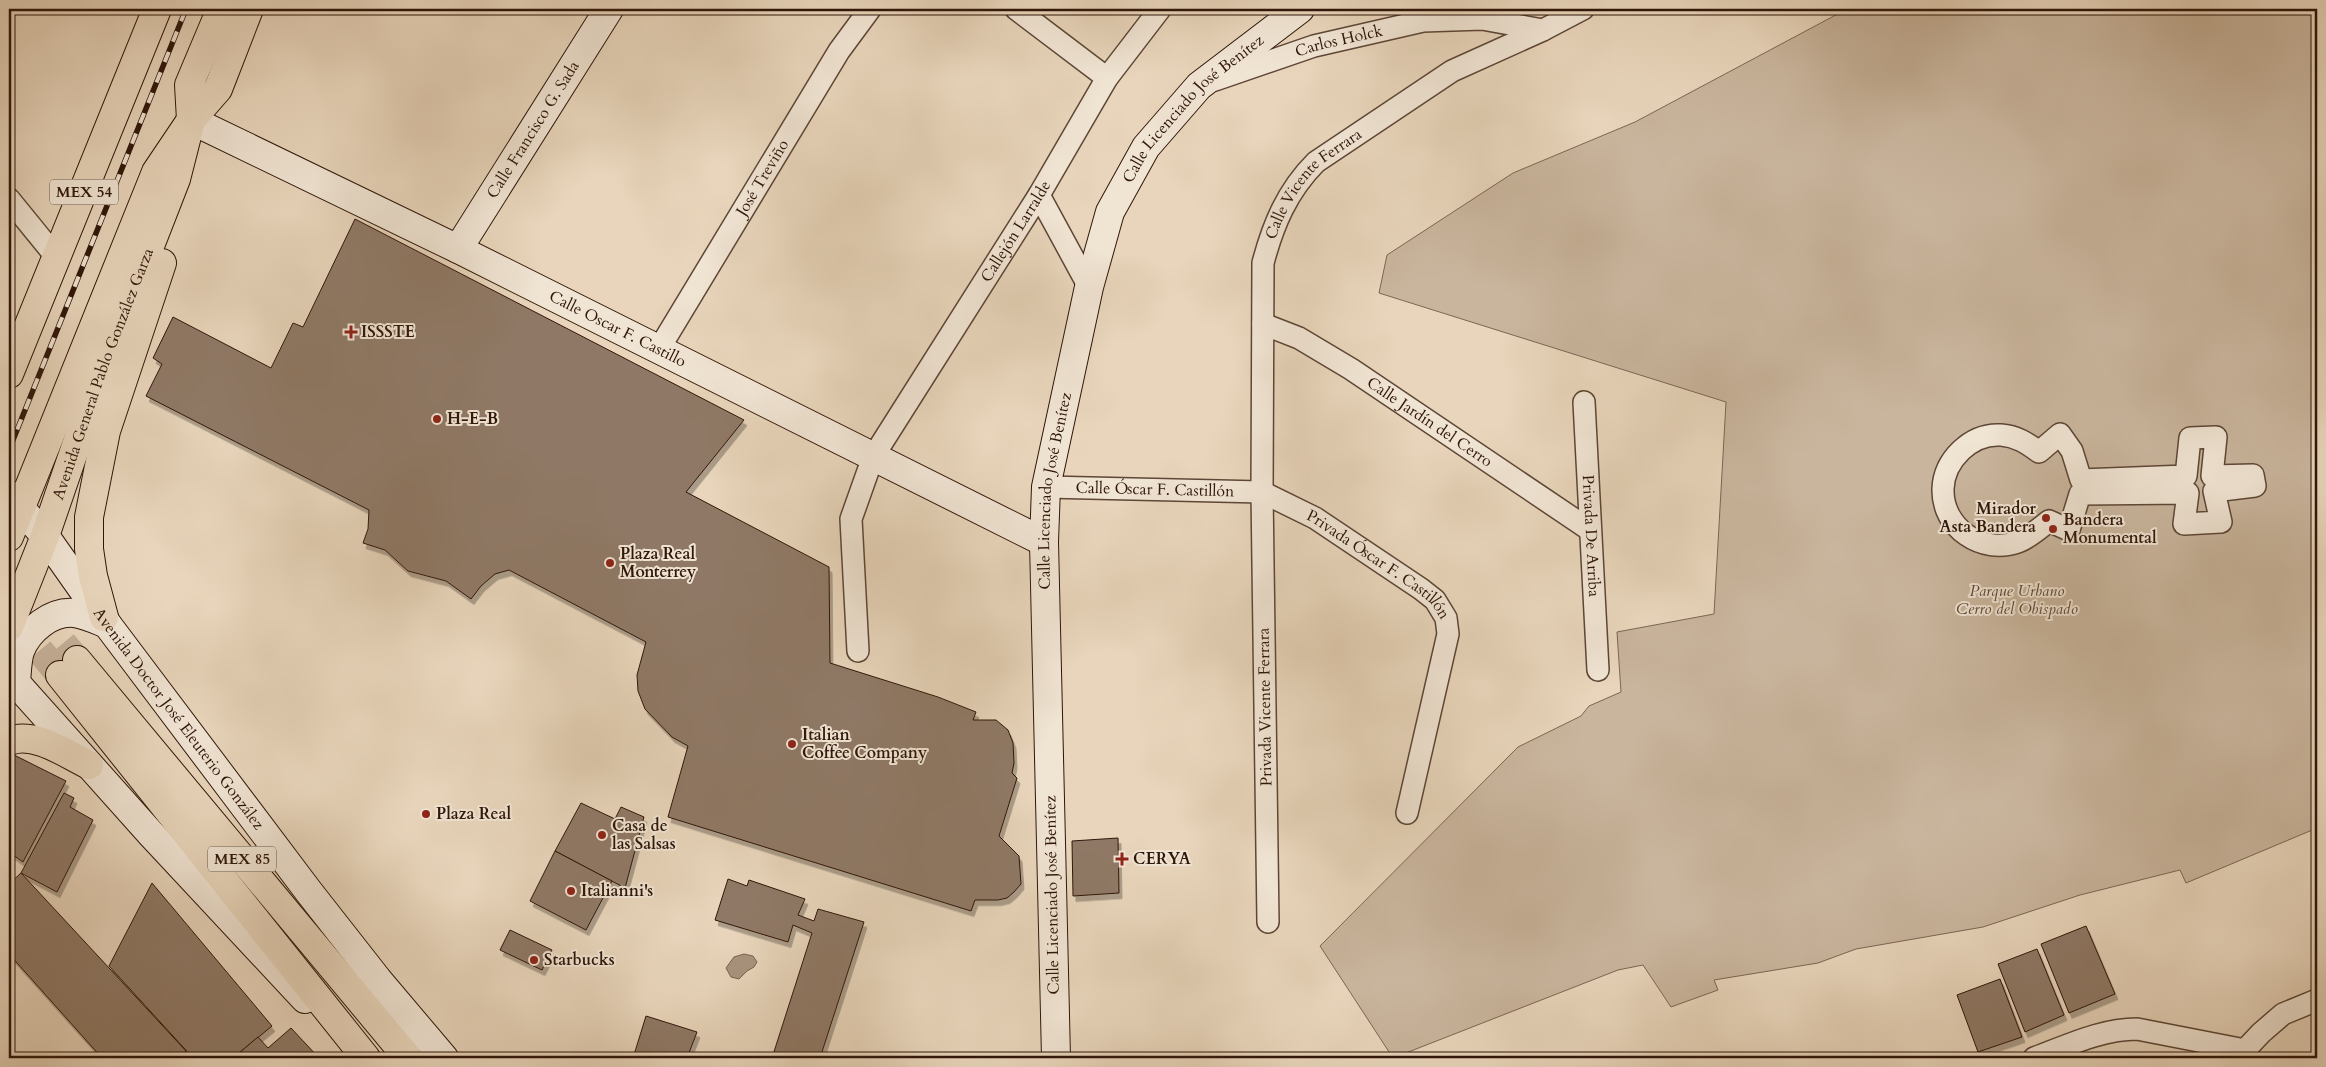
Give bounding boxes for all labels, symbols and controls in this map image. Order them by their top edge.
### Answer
street label: Carlos Holck [1292,20,1385,63]
street label: Calle Licenciado José Benítez [1117,29,1268,187]
street label: Calle Francisco G. Sada [482,57,585,203]
street label: Calle Vicente Ferrara [1260,123,1366,242]
street label: José Treviño [730,135,794,222]
street label: Callejón Larralde [976,177,1056,286]
road number: MEX 54 [50,180,118,204]
street label: Avenida General Pablo González Garza [47,245,159,503]
street label: Calle Oscar F. Castillo [545,285,690,373]
place label: ISSSTE [361,321,415,343]
marker: ISSSTE [345,326,357,338]
street label: Calle Jardín del Cerro [1362,372,1497,472]
street label: Calle Licenciado José Benítez [1033,390,1077,590]
place label: H-E-B [447,408,498,430]
marker: H-E-B [431,413,443,425]
street label: Privada De Arriba [1577,474,1605,597]
street label: Calle Óscar F. Castillón [1075,477,1234,502]
place label: Mirador Asta Bandera [1940,498,2037,538]
street label: Privada Óscar F. Castillón [1303,505,1455,623]
place label: Bandera Monumental [2063,509,2157,549]
marker: Mirador Asta Bandera [2040,512,2052,524]
marker: Bandera Monumental [2047,523,2059,535]
place label: Plaza Real Monterrey [620,543,696,583]
marker: Plaza Real Monterrey [604,557,616,569]
park label: Parque Urbano Cerro del Obispado [1956,580,2079,620]
street label: Avenida Doctor José Eleuterio González [88,603,269,834]
street label: Privada Vicente Ferrara [1253,627,1277,787]
place label: Italian Coffee Company [802,724,927,764]
marker: Italian Coffee Company [786,738,798,750]
street label: Calle Licenciado José Benítez [1039,795,1065,995]
place label: Plaza Real [436,803,511,825]
marker: Plaza Real [420,808,432,820]
place label: Casa de las Salsas [612,815,676,855]
marker: Casa de las Salsas [596,829,608,841]
road number: MEX 85 [208,846,276,872]
place label: CERYA [1133,848,1191,870]
marker: CERYA [1115,852,1129,866]
place label: Italianni's [581,880,653,902]
marker: Italianni's [565,885,577,897]
place label: Starbucks [544,949,615,971]
marker: Starbucks [528,954,540,966]

